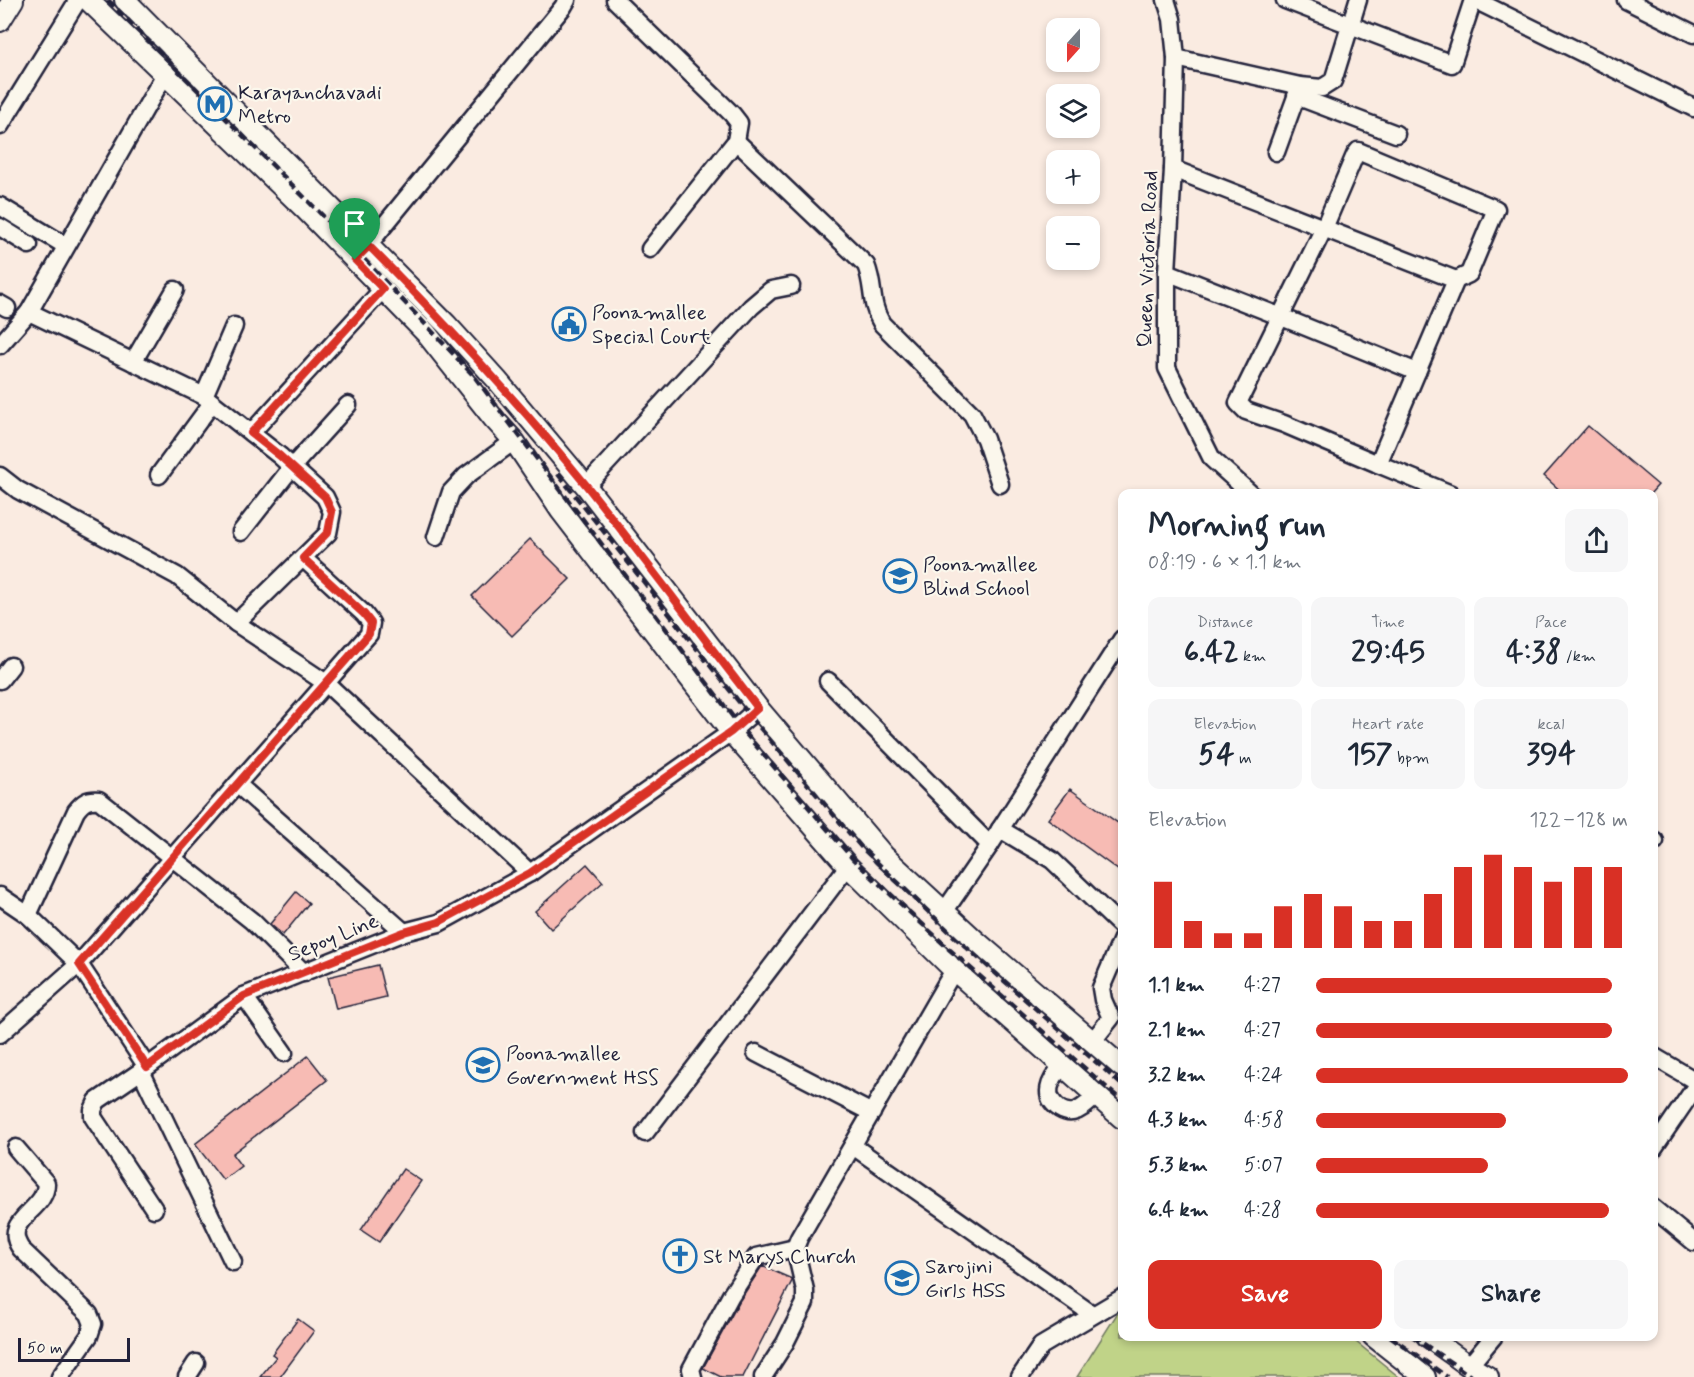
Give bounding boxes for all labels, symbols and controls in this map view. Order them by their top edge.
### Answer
north arrow [1046,18,1100,72]
map controls [1046,18,1100,270]
place label: Karayanchavadi Metro [238,79,382,131]
button: layers [1046,84,1100,138]
metro station icon: Karayanchavadi Metro [197,86,233,122]
button: + [1046,150,1100,204]
street label: Queen Victoria Road [1131,170,1165,348]
pin [329,198,380,260]
icon: arrive [338,207,371,240]
button: − [1046,216,1100,270]
place label: Poonamallee Special Court [592,299,712,351]
public building icon: Poonamallee Special Court [551,306,587,342]
text: Morning run [1148,504,1326,548]
button: share [1565,509,1628,572]
text: 08:19 · 6 × 1.1 km [1148,549,1302,576]
place label: Poonamallee Blind School [923,551,1038,603]
school or university icon: Poonamallee Blind School [882,558,918,594]
text: Distance [1197,612,1253,633]
text: Time [1371,612,1405,633]
text: Pace [1535,612,1567,633]
text: 6.42 [1184,633,1239,672]
text: 29:45 [1351,633,1425,672]
text: 4:38 [1506,633,1561,672]
text: km [1239,646,1266,667]
text: /km [1561,646,1596,667]
text: Elevation [1194,714,1257,735]
text: Heart rate [1352,714,1424,735]
text: kcal [1538,714,1564,735]
text: 54 [1198,735,1235,774]
text: 157 [1347,735,1393,774]
text: 394 [1526,735,1576,774]
text: m [1235,748,1252,769]
text: bpm [1393,748,1429,769]
text: Elevation [1148,807,1227,834]
text: 122–128 m [1530,807,1628,834]
street label: Sepoy Line [284,907,383,969]
text: 1.1 km [1148,972,1205,999]
text: 4:27 [1244,972,1281,999]
text: 2.1 km [1148,1017,1205,1044]
text: 4:27 [1244,1017,1281,1044]
place label: Poonamallee Government HSS [506,1040,659,1092]
school or university icon: Poonamallee Government HSS [465,1047,501,1083]
text: 3.2 km [1148,1062,1206,1089]
text: 4:24 [1244,1062,1283,1089]
text: 4.3 km [1148,1107,1207,1134]
text: 4:58 [1244,1107,1284,1134]
text: 5.3 km [1148,1152,1208,1179]
text: 5:07 [1244,1152,1283,1179]
text: 6.4 km [1148,1197,1209,1224]
text: 4:28 [1244,1197,1282,1224]
church icon: St Marys Church [662,1238,698,1274]
place label: St Marys Church [703,1243,856,1271]
place label: Sarojini Girls HSS [925,1253,1006,1305]
school or university icon: Sarojini Girls HSS [884,1260,920,1296]
button: Save [1148,1260,1382,1329]
button: Share [1394,1260,1628,1329]
scale bar [18,1335,130,1362]
text: 50 m [27,1338,63,1359]

